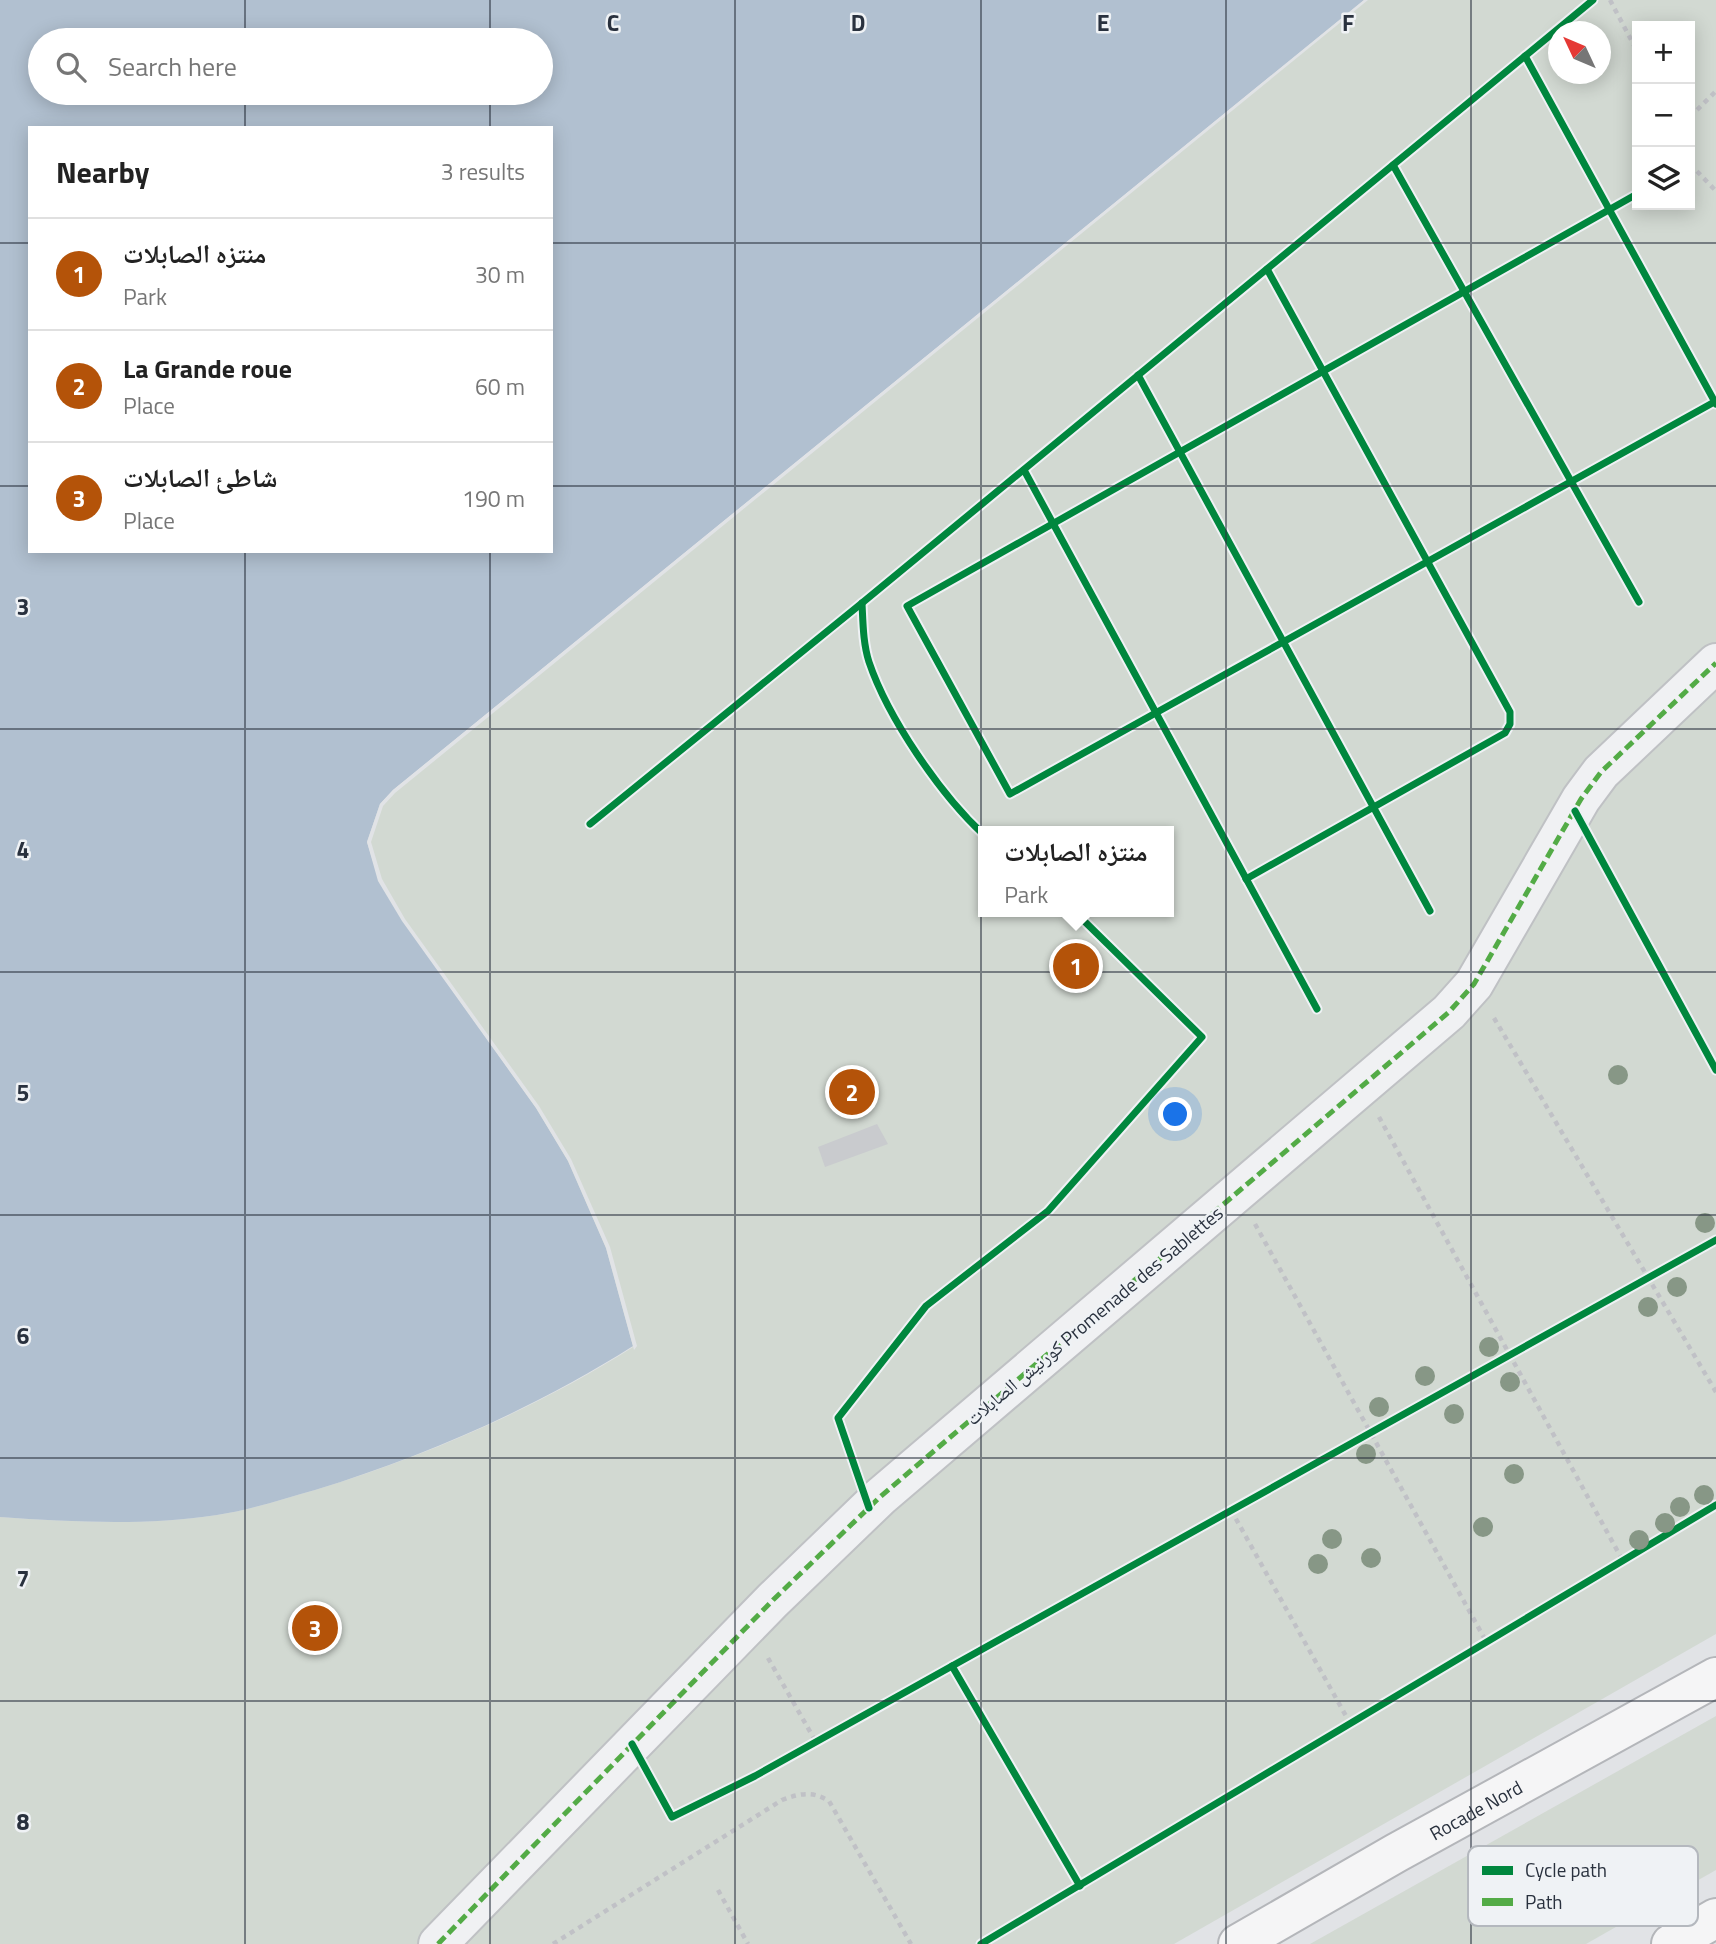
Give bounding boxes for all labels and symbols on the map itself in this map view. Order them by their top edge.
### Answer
text: C [607,5,619,40]
text: D [851,5,865,40]
text: E [1097,5,1109,40]
text: F [1342,5,1354,40]
north arrow [1548,21,1611,84]
text: 3 [17,589,29,624]
text: 4 [17,832,29,867]
pin: 1 [1053,940,1099,992]
pin: 2 [829,1066,875,1118]
text: 5 [17,1075,29,1110]
your location [1158,1097,1192,1131]
street label: كورنيش الصابلات Promenade des Sablettes [959,1198,1229,1432]
text: 6 [17,1318,30,1353]
text: 7 [17,1561,29,1596]
pin: 3 [292,1602,338,1654]
street label: Rocade Nord [1424,1772,1527,1847]
text: 8 [17,1804,30,1839]
legend [1468,1846,1698,1926]
text: Cycle path [1525,1855,1607,1884]
text: Path [1525,1887,1563,1916]

